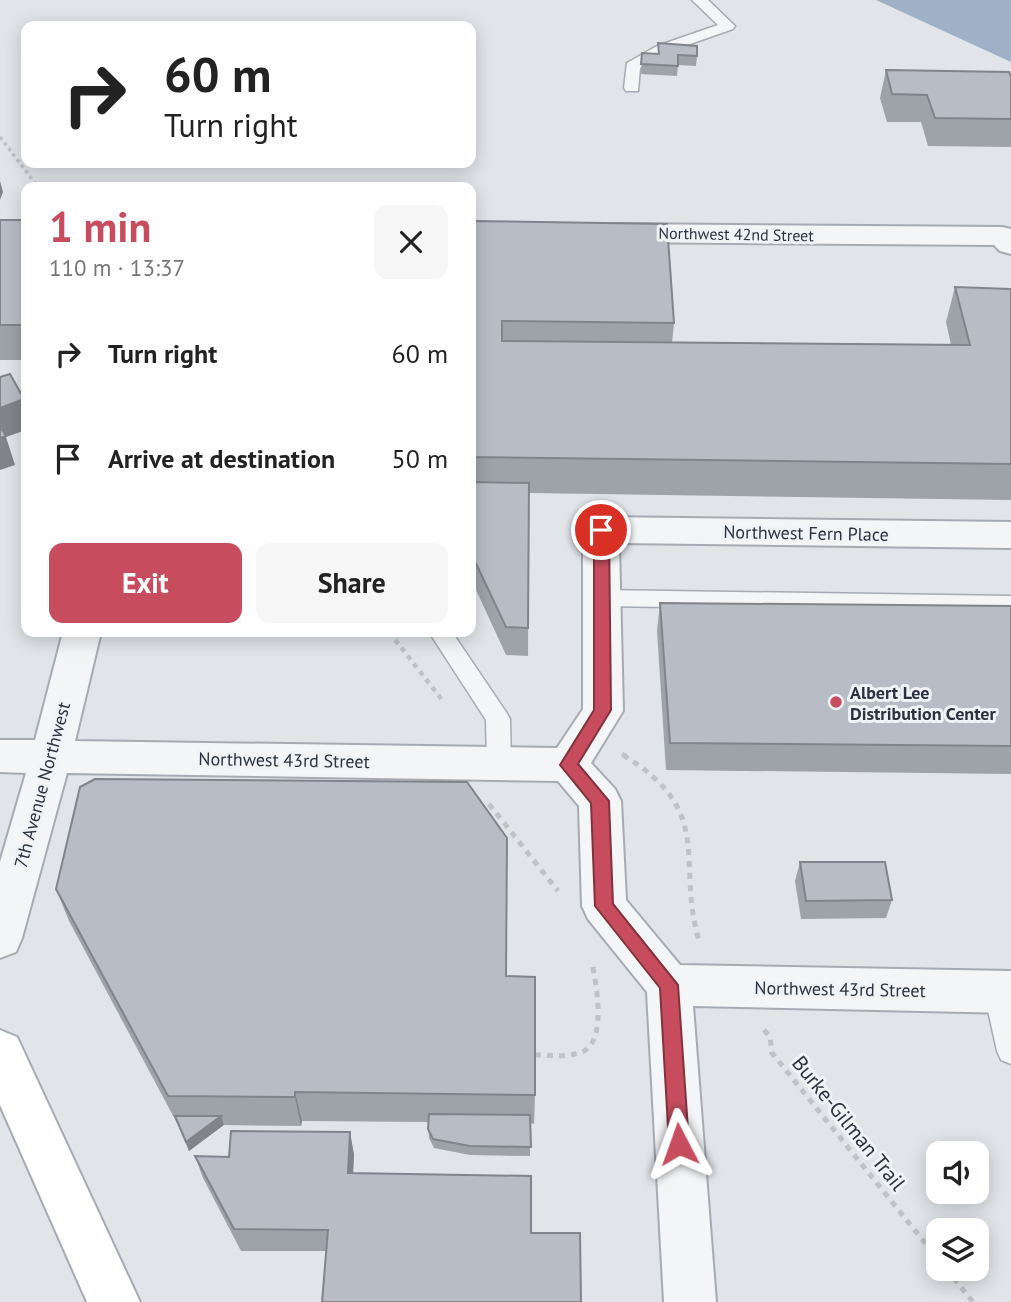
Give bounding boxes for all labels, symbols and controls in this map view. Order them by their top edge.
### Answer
text: 60 m [164,42,271,106]
icon: right [49,49,140,140]
text: Turn right [164,104,298,146]
text: 1 min [49,199,151,254]
button: close [374,205,448,279]
street label: Northwest 42nd Street [658,223,814,245]
text: 110 m · 13:37 [49,253,185,282]
icon: right [49,335,87,373]
text: Turn right [108,337,217,370]
text: 60 m [392,337,448,370]
icon: arrive [49,440,87,478]
text: Arrive at destination [108,442,335,475]
text: 50 m [392,442,448,475]
pin [571,500,631,560]
icon: arrive [582,511,620,549]
street label: Northwest Fern Place [723,520,889,546]
button: Exit [49,543,242,623]
button: Share [256,543,448,623]
place label: Albert Lee Distribution Center [850,681,996,725]
marker: Albert Lee Distribution Center [828,694,844,710]
street label: 7th Avenue Northwest [9,700,75,870]
street label: Northwest 43rd Street [198,747,370,773]
street label: Northwest 43rd Street [754,976,926,1002]
street label: Burke-Gilman Trail [786,1050,912,1196]
position arrow [642,1107,716,1181]
map controls [926,1141,989,1281]
button: sound [926,1141,989,1204]
button: layers [926,1218,989,1281]

